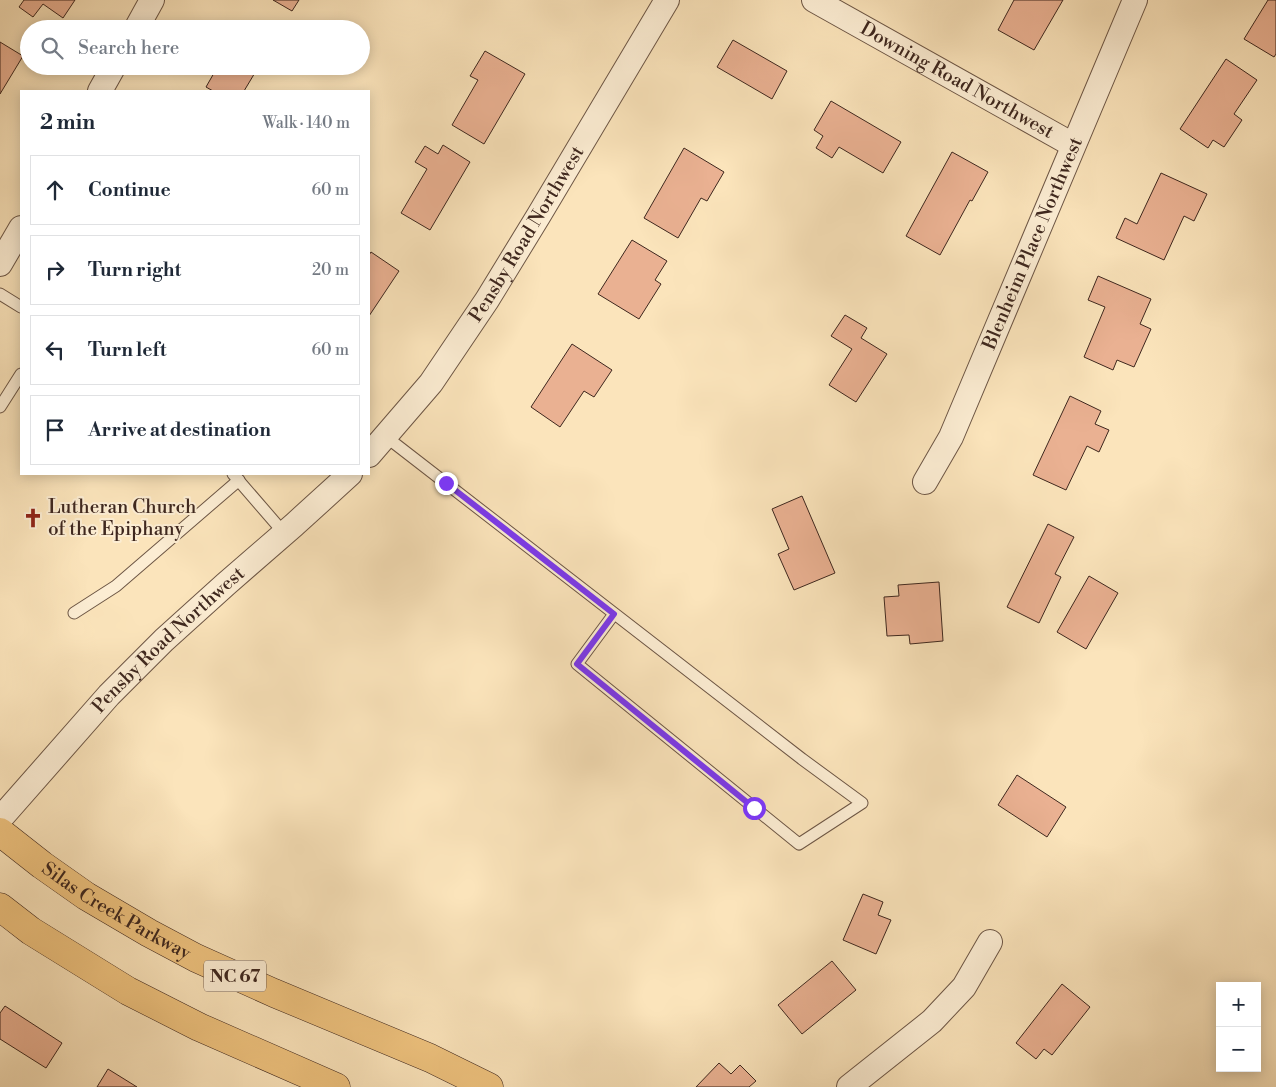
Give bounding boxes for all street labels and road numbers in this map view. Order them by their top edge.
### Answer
street label: Downing Road Northwest [856,16,1058,144]
street label: Blenheim Place Northwest [977,133,1088,354]
street label: Pensby Road Northwest [463,141,590,327]
street label: Pensby Road Northwest [87,561,250,718]
street label: Silas Creek Parkway [37,857,196,965]
road number: NC 67 [204,960,266,991]

